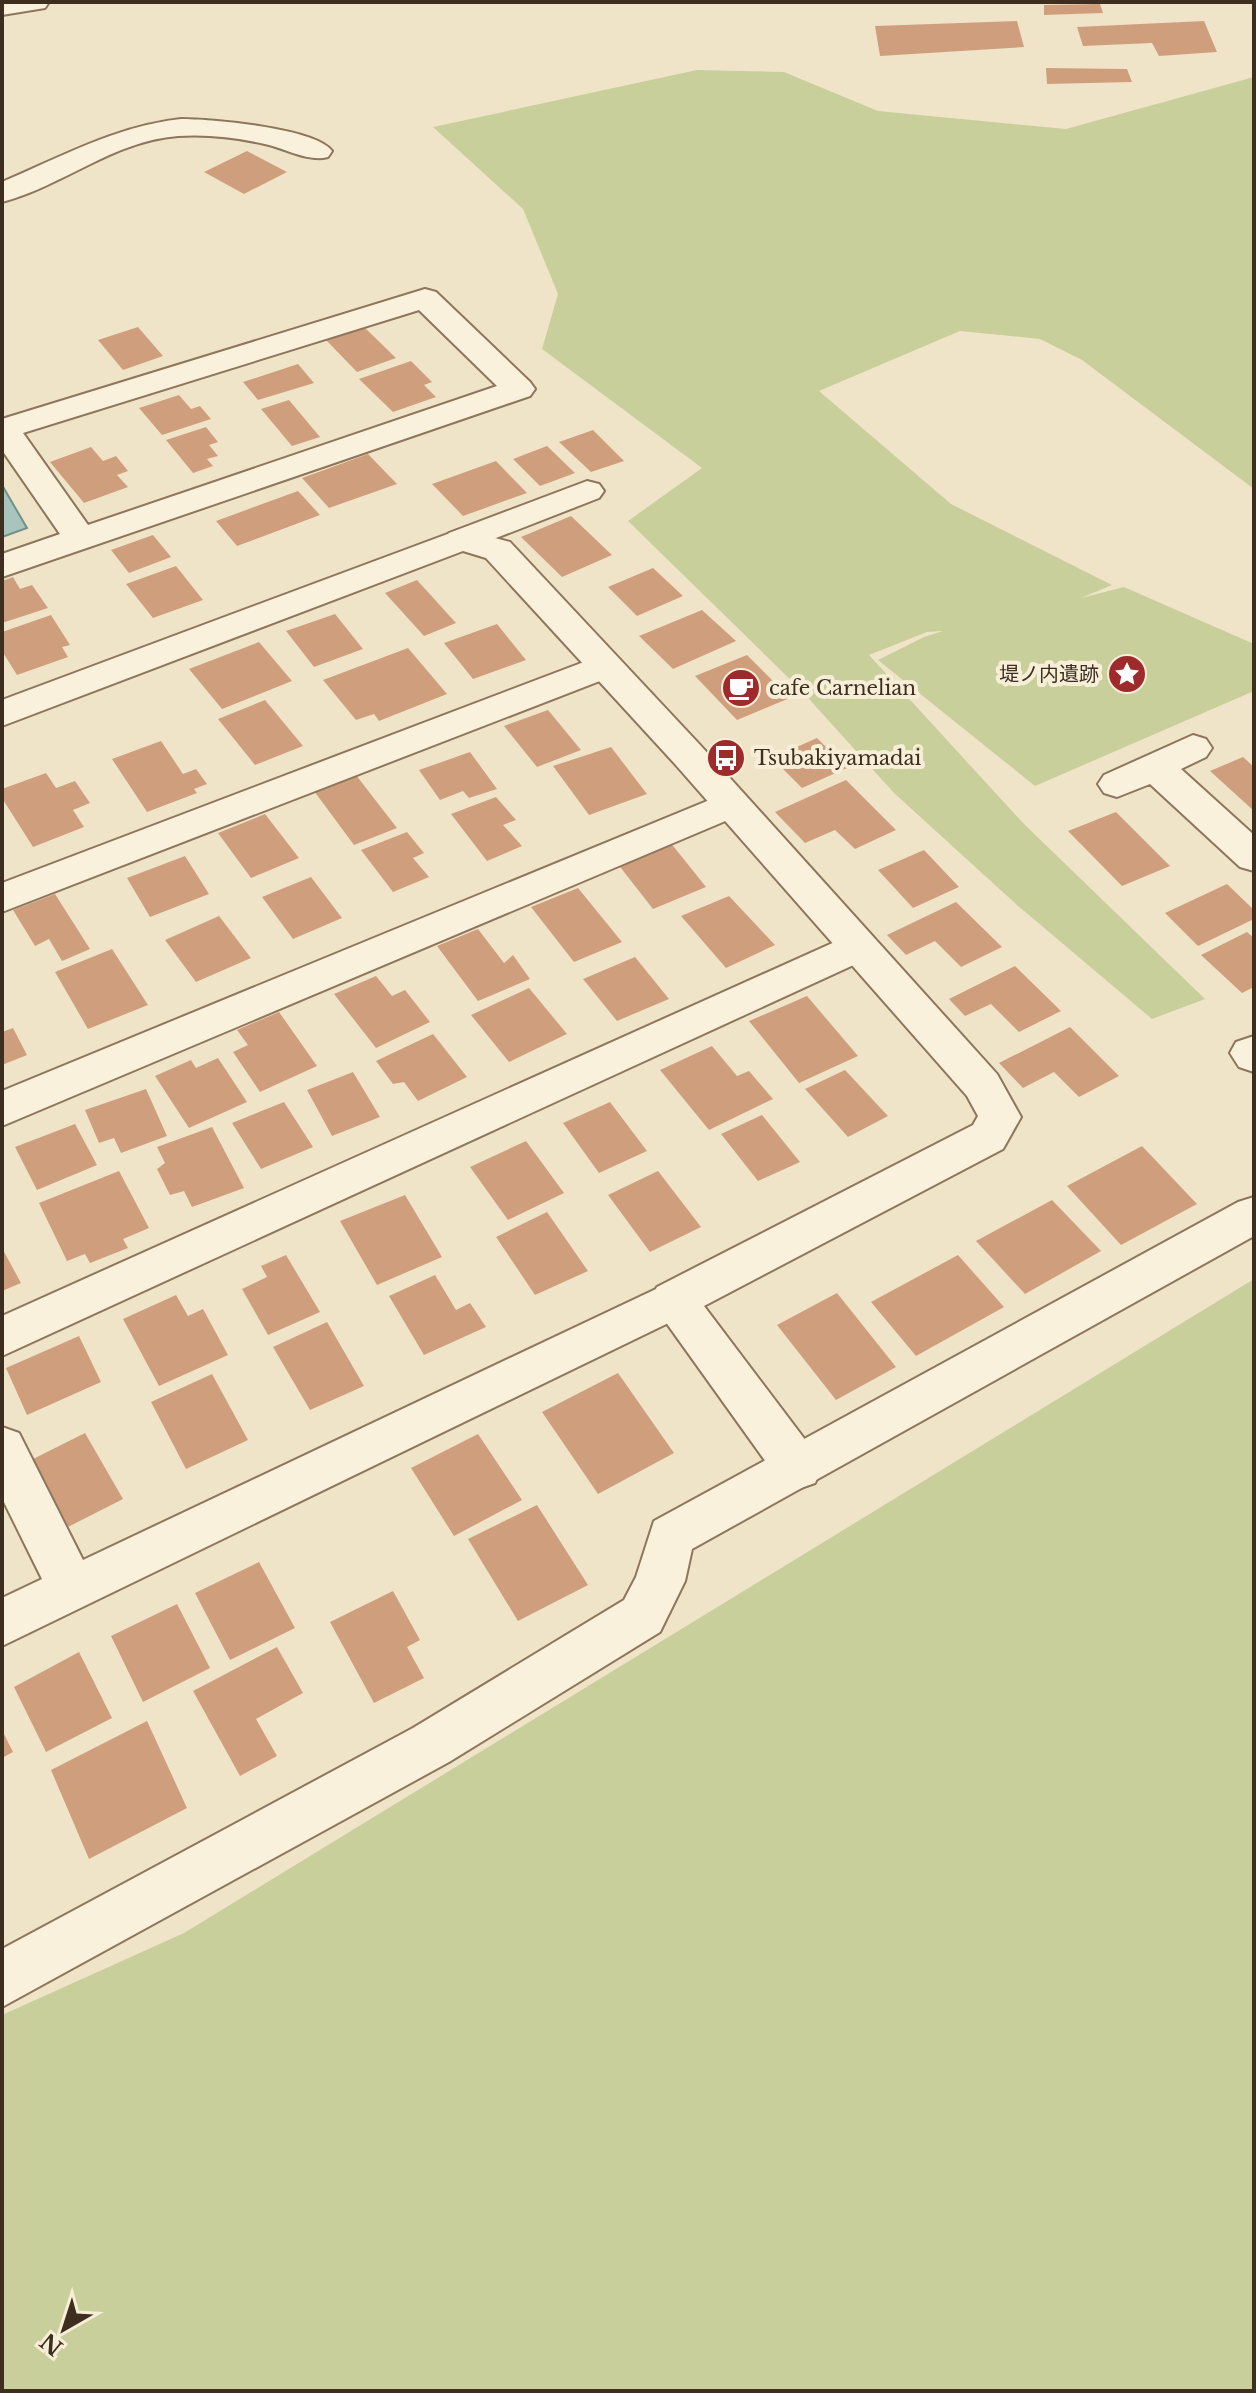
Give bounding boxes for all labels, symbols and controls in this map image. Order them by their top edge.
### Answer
place icon: 堤ノ内遺跡 [1106,653,1148,695]
place label: 堤ノ内遺跡 [999,662,1099,686]
cafe icon: cafe Carnelian [720,667,762,709]
place label: cafe Carnelian [769,676,916,700]
bus stop icon: Tsubakiyamadai [705,737,747,779]
place label: Tsubakiyamadai [754,746,922,770]
north arrow [24,2289,104,2369]
text: N [35,2327,68,2361]

